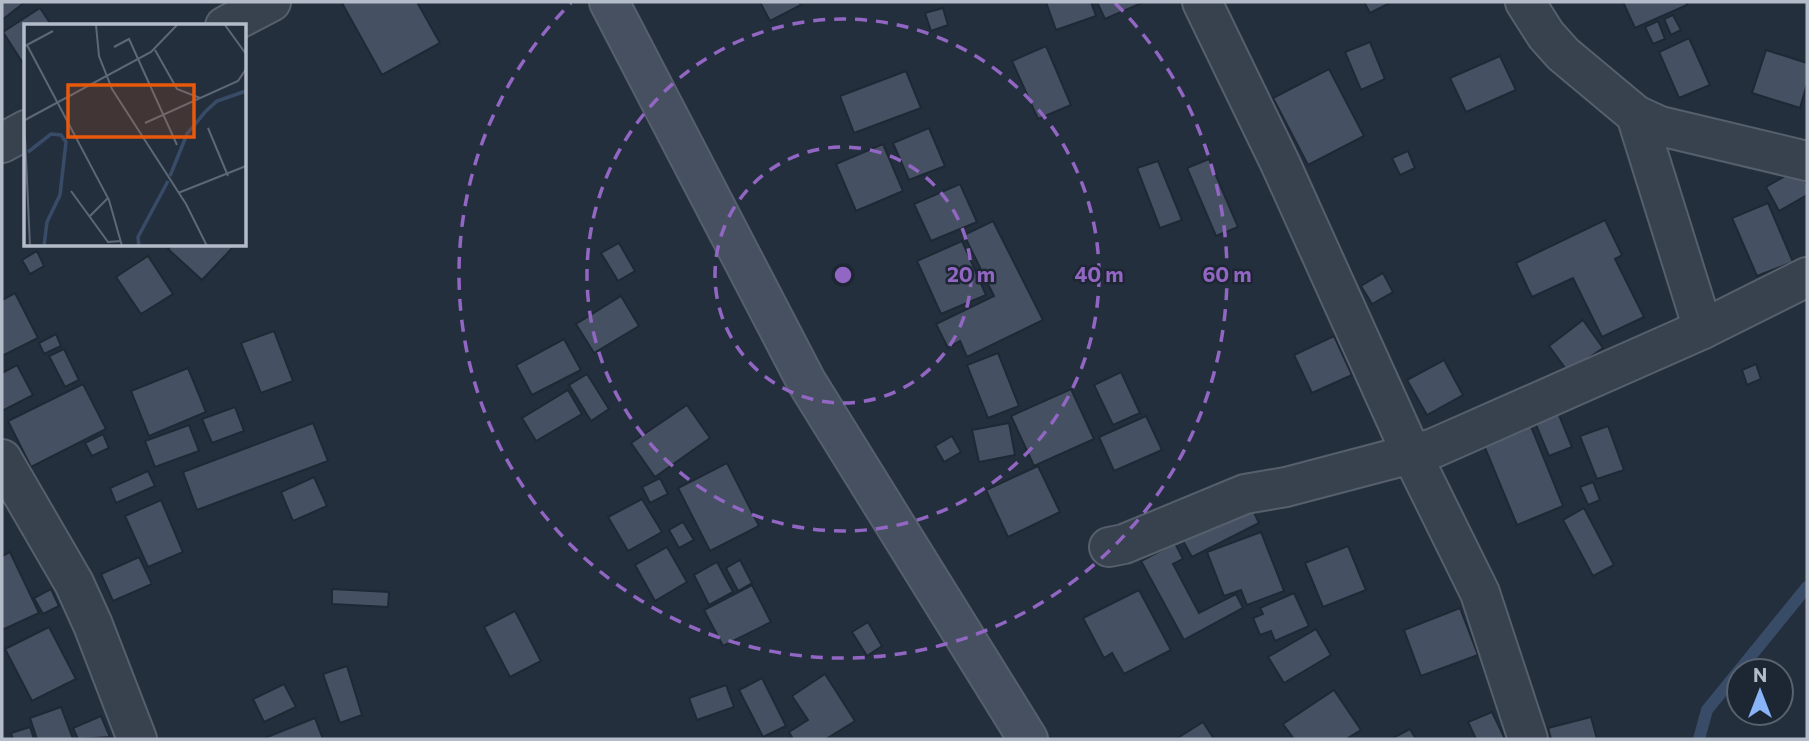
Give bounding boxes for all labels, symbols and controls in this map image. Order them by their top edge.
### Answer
inset map [24,24,247,247]
text: 20 m [947,261,995,286]
text: 40 m [1074,261,1124,286]
text: 60 m [1202,261,1252,286]
centre of rings [831,263,855,287]
north arrow [1725,657,1795,727]
text: N [1753,663,1767,686]

